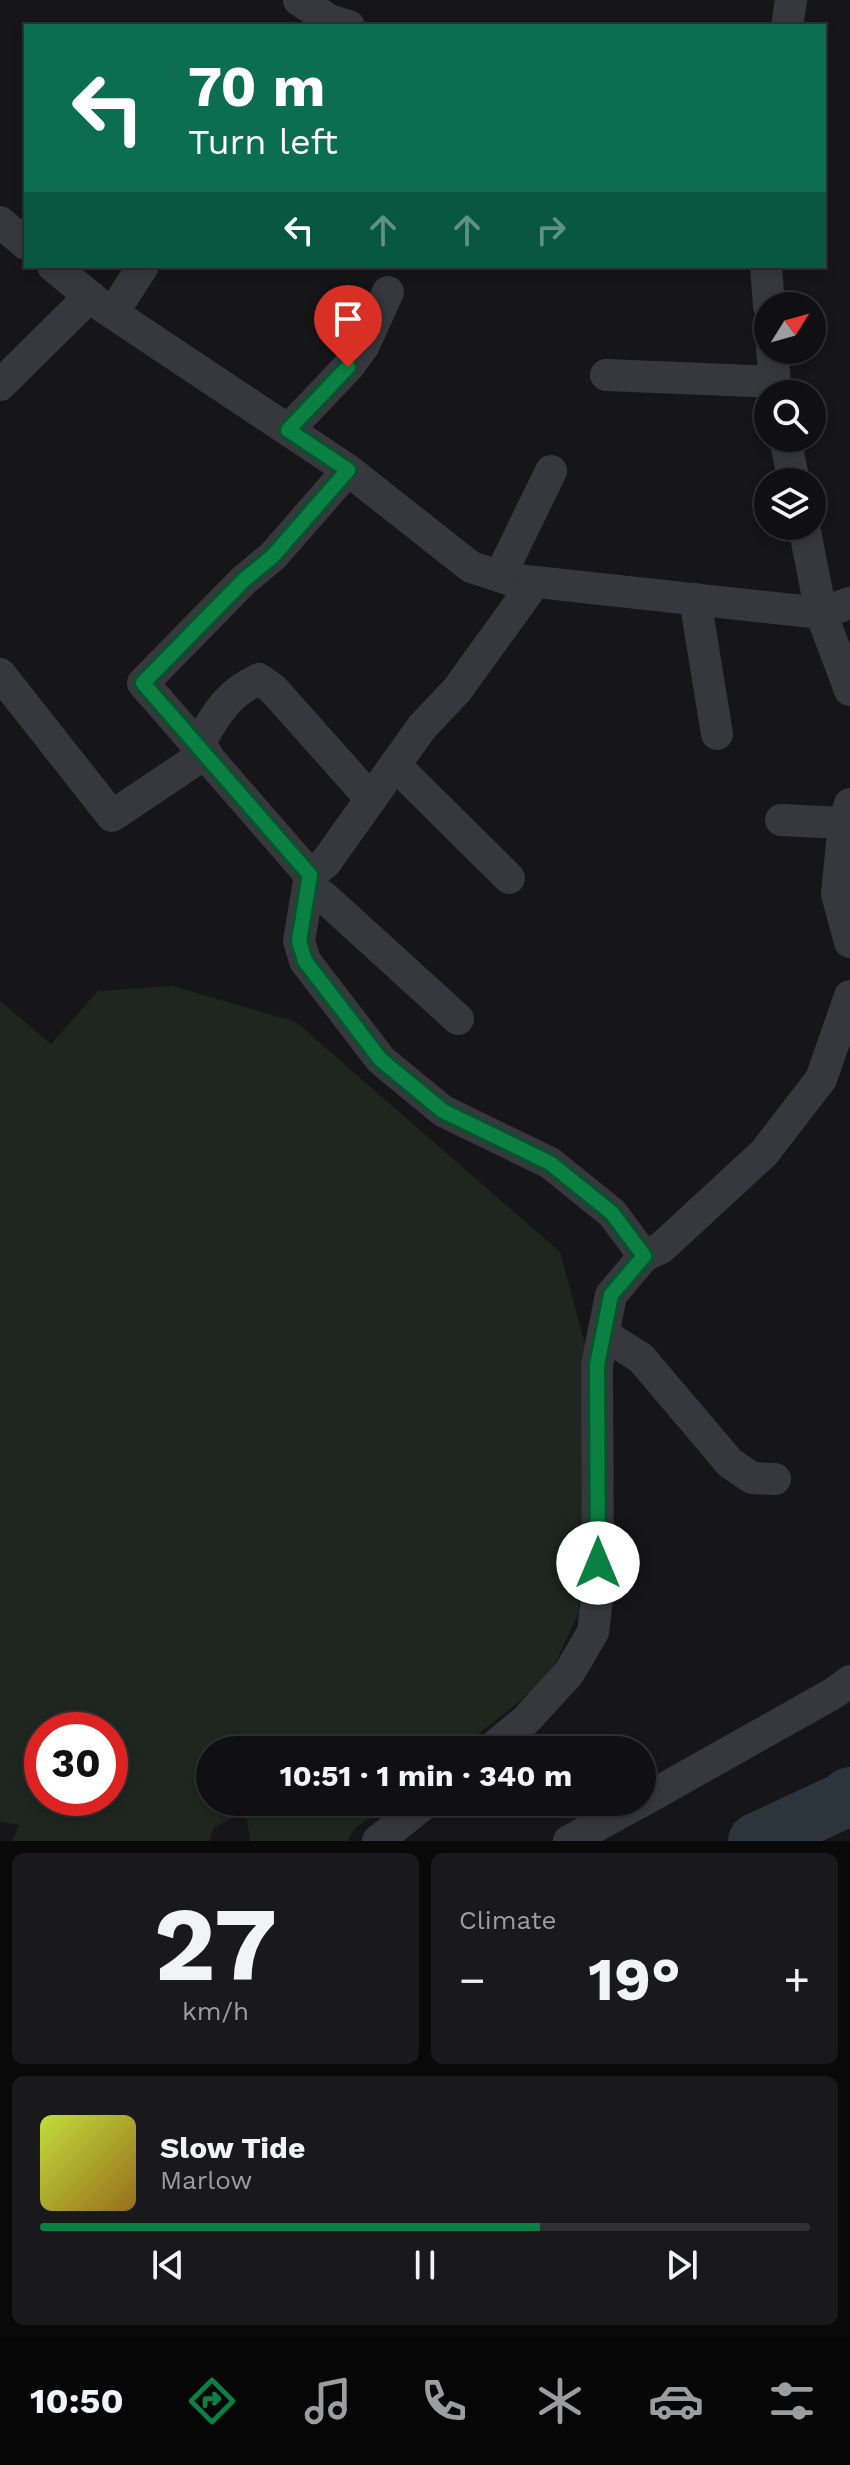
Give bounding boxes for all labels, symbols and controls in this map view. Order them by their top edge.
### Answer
text: 70 m [188,54,325,120]
icon: left [56,56,160,160]
text: Turn left [188,121,338,163]
icon: left [277,208,321,252]
icon: ahead [361,208,405,252]
icon: ahead [445,208,489,252]
icon: right [529,208,573,252]
pin [314,285,382,367]
north arrow [754,292,826,364]
map controls [754,292,826,540]
icon: arrive [326,297,370,341]
button: search [754,380,826,452]
button: layers [754,468,826,540]
position arrow [556,1521,640,1605]
speed limit sign: 30 [24,1712,128,1816]
text: 10:51 · 1 min · 340 m [280,1758,572,1793]
text: 27 [154,1883,277,2005]
text: Climate [459,1905,557,1935]
text: 19° [588,1944,681,2015]
text: − [459,1954,486,2006]
text: + [783,1954,810,2006]
text: km/h [182,1996,249,2026]
text: Slow Tide [160,2130,305,2165]
text: Marlow [160,2165,252,2195]
icon: previous [146,2243,190,2287]
icon: pause [403,2243,447,2287]
icon: next [660,2243,704,2287]
icon: directions [184,2373,240,2429]
icon: music [300,2373,356,2429]
icon: phone [416,2373,472,2429]
icon: climate [532,2373,588,2429]
icon: car [648,2373,704,2429]
icon: filters [764,2373,820,2429]
text: 10:50 [30,2380,124,2422]

